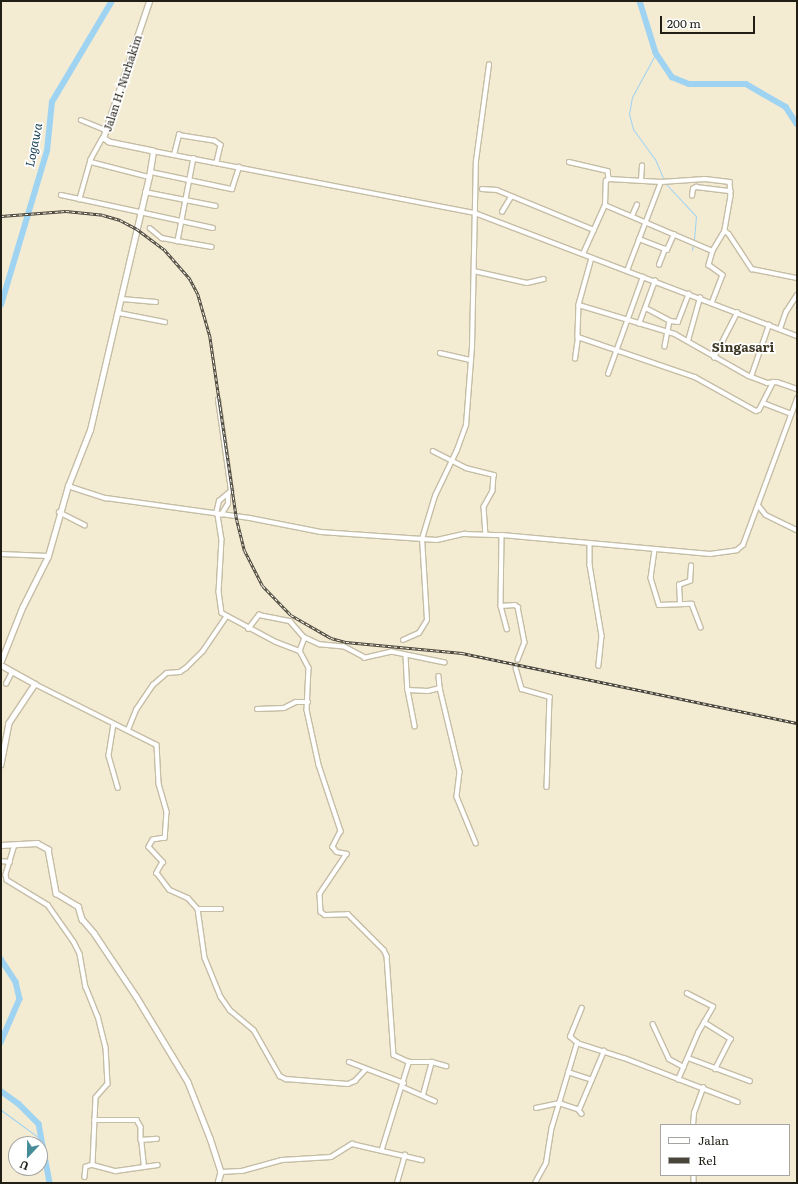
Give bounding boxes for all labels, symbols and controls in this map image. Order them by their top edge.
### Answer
scale bar [662,8,757,34]
text: 200 m [667,14,701,32]
street label: Jalan H. Nurhakim [100,33,144,133]
water label: Logawa [23,122,45,168]
district label: Singasari [712,339,774,355]
legend [660,1124,790,1176]
text: Jalan [698,1131,729,1149]
north arrow [8,1136,48,1176]
text: Rel [698,1151,716,1169]
text: U [17,1157,31,1175]

